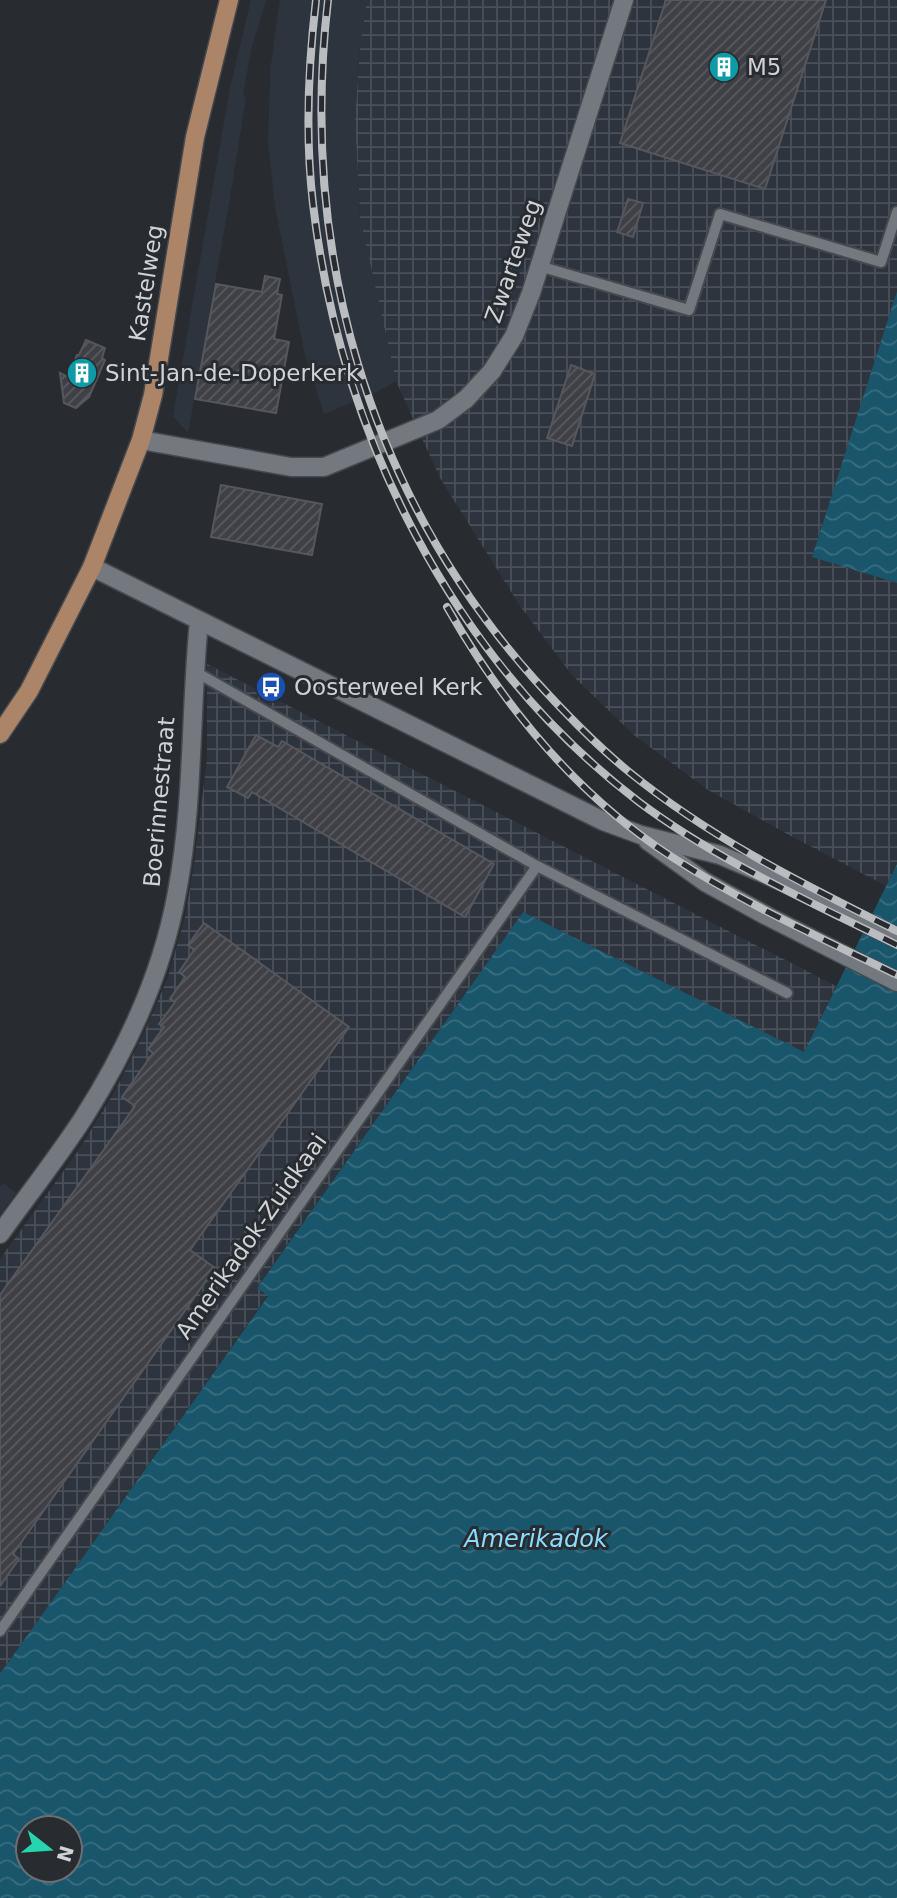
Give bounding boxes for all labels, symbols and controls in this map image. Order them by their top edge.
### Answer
building icon: M5 [707,50,741,84]
place label: M5 [747,54,781,80]
street label: Zwarteweg [480,196,546,326]
street label: Kastelweg [124,223,168,343]
building icon: Sint-Jan-de-Doperkerk [65,356,99,390]
place label: Sint-Jan-de-Doperkerk [105,360,360,386]
bus stop icon: Oosterweel Kerk [254,670,288,704]
place label: Oosterweel Kerk [294,674,483,700]
street label: Boerinnestraat [139,716,179,888]
street label: Amerikadok-Zuidkaai [170,1128,332,1344]
water label: Amerikadok [462,1525,609,1553]
north arrow [14,1814,84,1884]
text: N [52,1843,78,1865]

